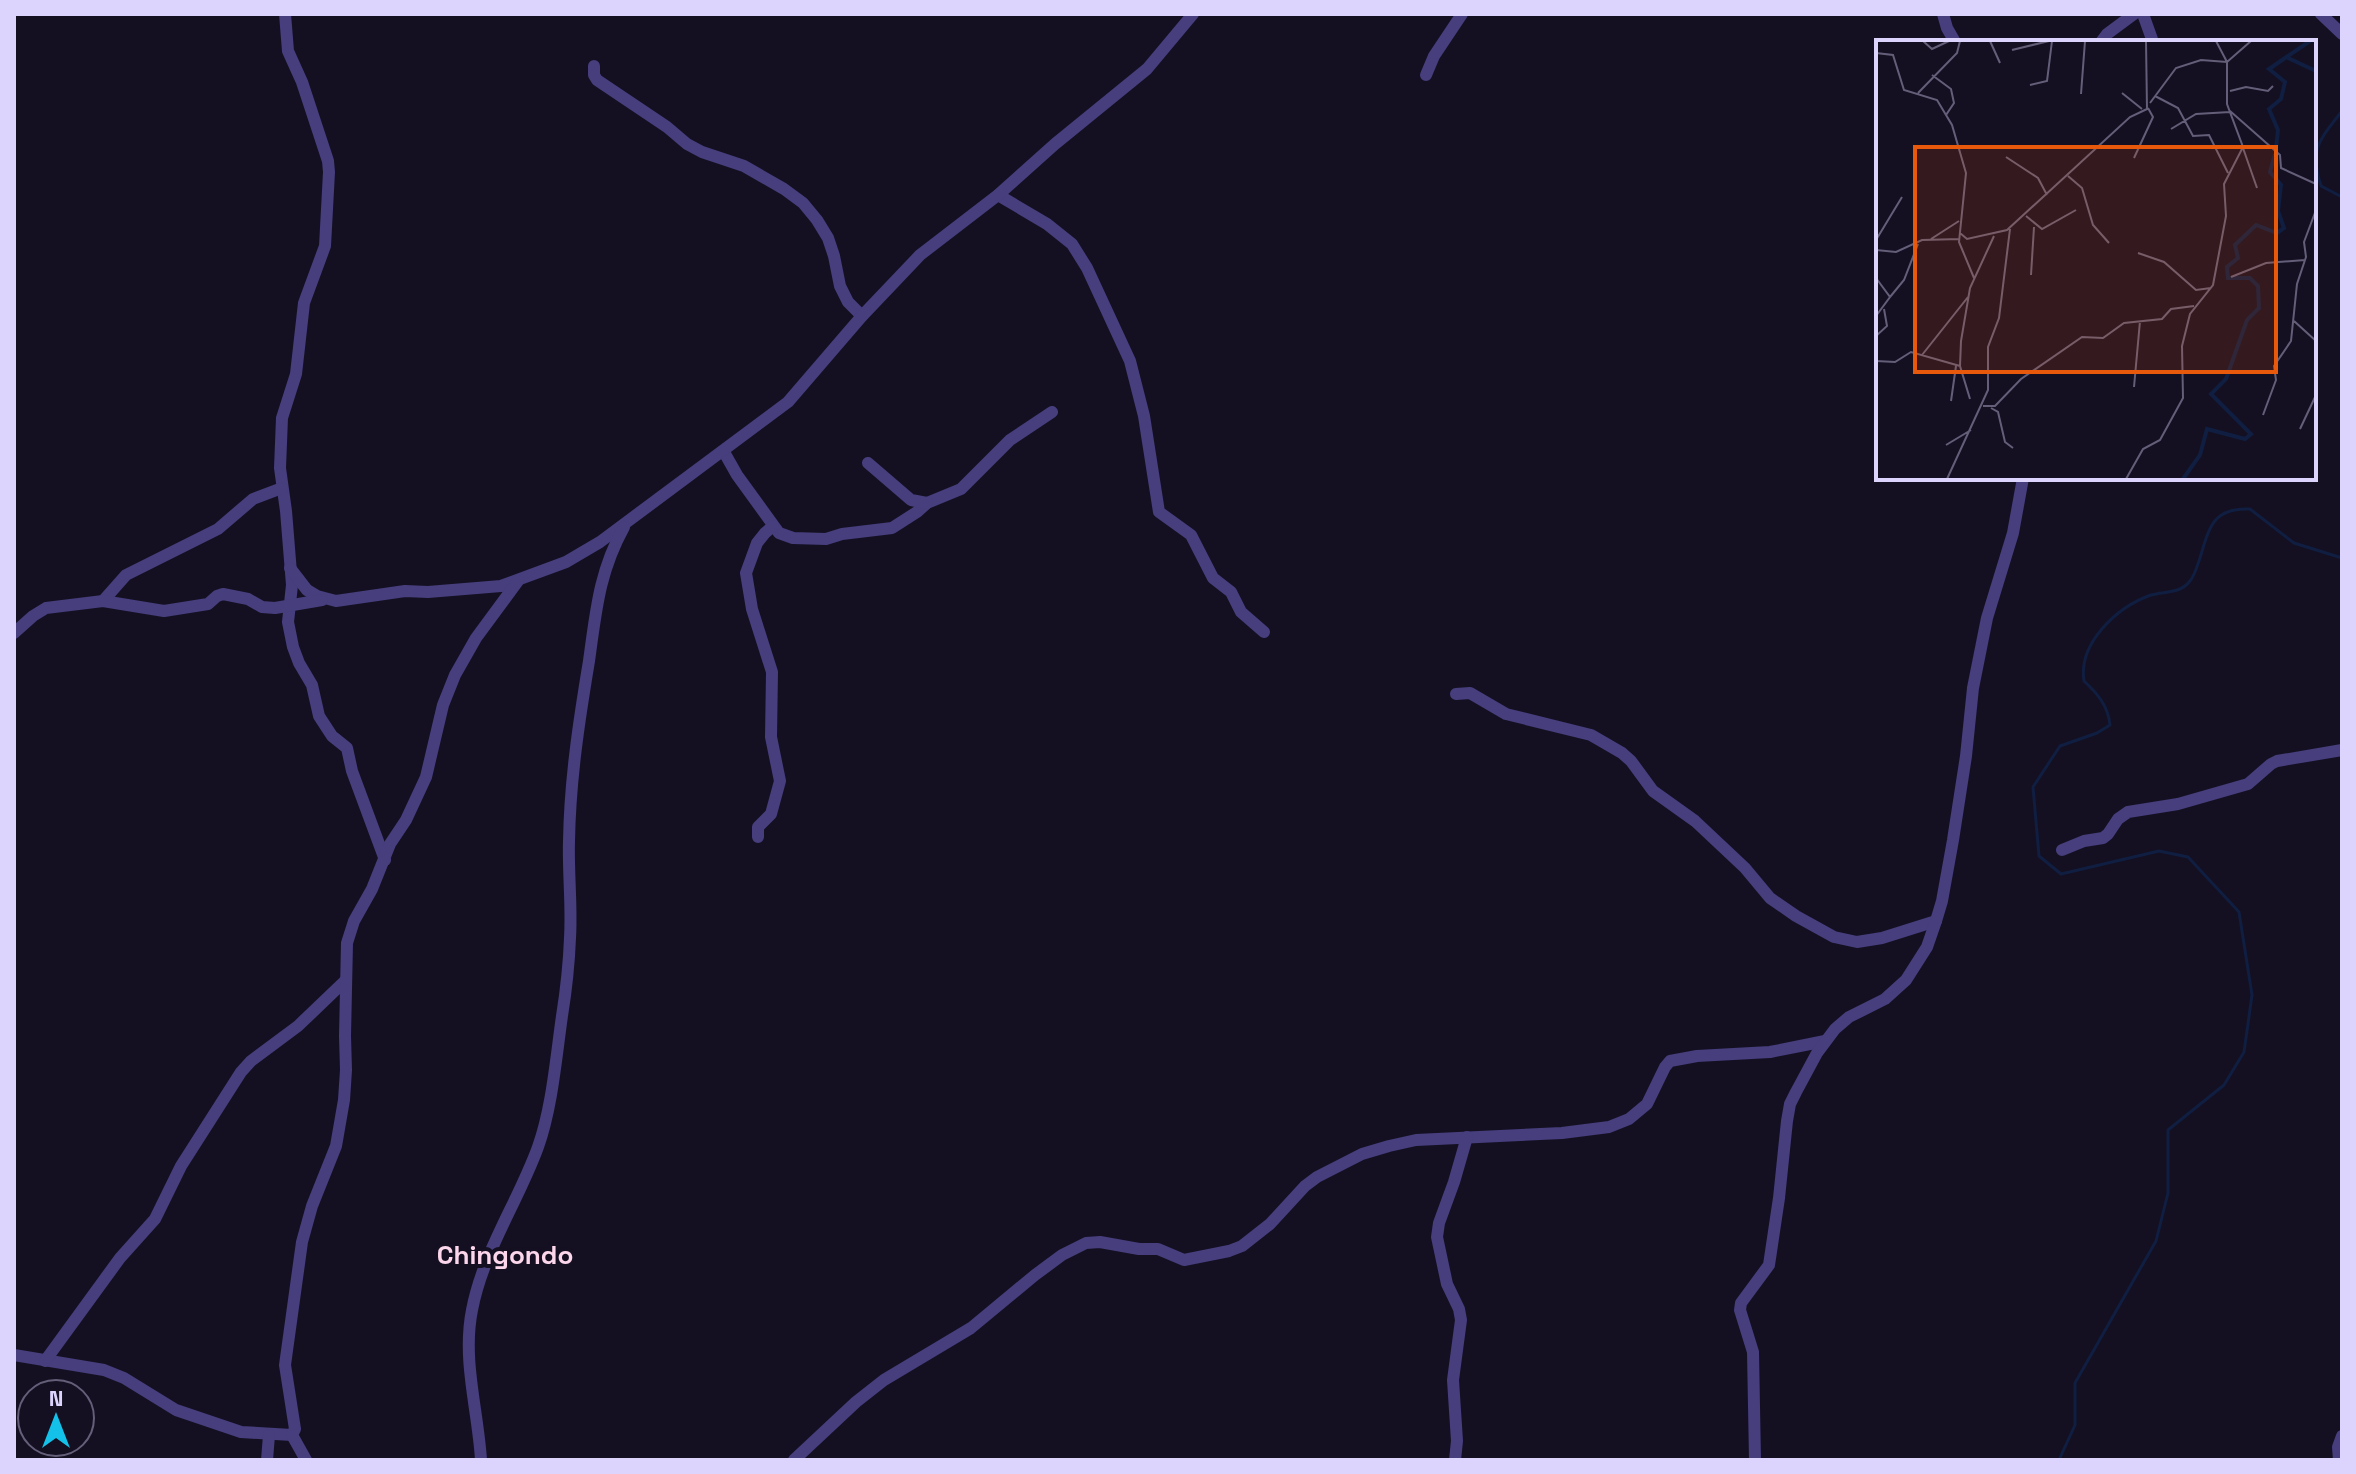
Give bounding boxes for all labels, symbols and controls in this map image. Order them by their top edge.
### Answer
inset map [1876,40,2316,480]
district label: Chingondo [437,1238,573,1272]
north arrow [16,1378,96,1458]
text: N [49,1384,63,1412]

